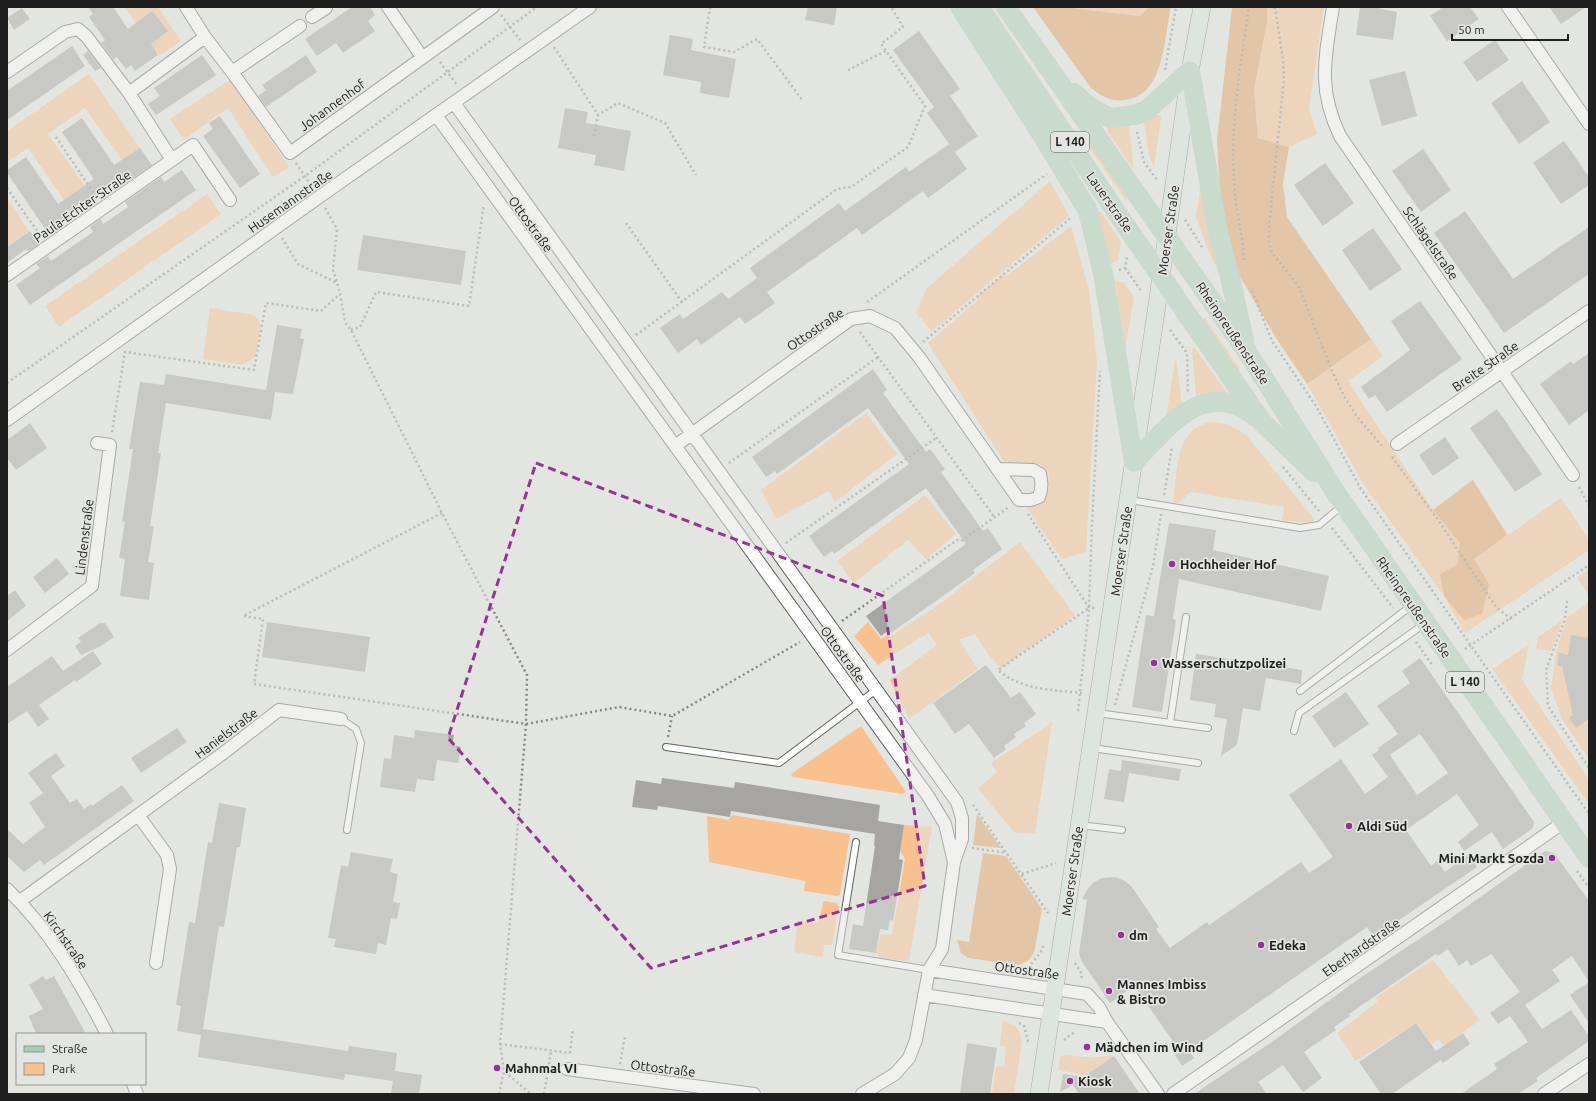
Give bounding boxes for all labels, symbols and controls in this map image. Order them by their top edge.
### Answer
scale bar [1452,16,1568,42]
text: 50 m [1458,23,1485,36]
street label: Johannenhof [297,77,368,133]
road number: L 140 [1051,132,1089,152]
street label: Paula-Echter-Straße [31,167,133,245]
street label: Husemannstraße [245,167,335,235]
street label: Lauerstraße [1084,169,1136,235]
street label: Moerser Straße [1155,184,1181,276]
street label: Ottostraße [506,193,556,255]
street label: Schlägelstraße [1401,204,1461,282]
street label: Rheinpreußenstraße [1194,279,1272,387]
street label: Ottostraße [784,305,846,353]
street label: Breite Straße [1449,338,1521,394]
street label: Lindenstraße [72,498,96,576]
street label: Moerser Straße [1108,505,1134,597]
street label: Rheinpreußenstraße [1374,554,1454,660]
place label: Hochheider Hof [1180,557,1277,571]
marker: Hochheider Hof [1167,559,1177,569]
street label: Ottostraße [818,623,868,685]
place label: Wasserschutzpolizei [1162,656,1286,670]
marker: Wasserschutzpolizei [1149,658,1159,668]
road number: L 140 [1446,672,1484,692]
street label: Hanielstraße [192,705,260,761]
place label: Aldi Süd [1357,819,1407,833]
marker: Aldi Süd [1344,821,1354,831]
street label: Moerser Straße [1059,825,1085,917]
place label: Mini Markt Sozda [1439,851,1544,865]
marker: Mini Markt Sozda [1547,853,1557,863]
street label: Kirchstraße [41,909,91,971]
street label: Eberhardstraße [1320,915,1402,979]
place label: dm [1129,928,1148,942]
marker: dm [1116,930,1126,940]
place label: Edeka [1269,938,1306,952]
marker: Edeka [1256,940,1266,950]
street label: Ottostraße [994,959,1060,981]
place label: Mannes Imbiss & Bistro [1117,977,1206,1006]
marker: Mannes Imbiss & Bistro [1104,986,1114,996]
legend [16,1033,146,1085]
place label: Mädchen im Wind [1095,1040,1203,1054]
text: Straße [52,1042,88,1055]
marker: Mädchen im Wind [1082,1042,1092,1052]
street label: Ottostraße [630,1057,696,1079]
place label: Mahnmal VI [505,1061,577,1075]
text: Park [52,1062,76,1075]
marker: Mahnmal VI [492,1063,502,1073]
place label: Kiosk [1078,1074,1112,1088]
marker: Kiosk [1065,1076,1075,1086]

